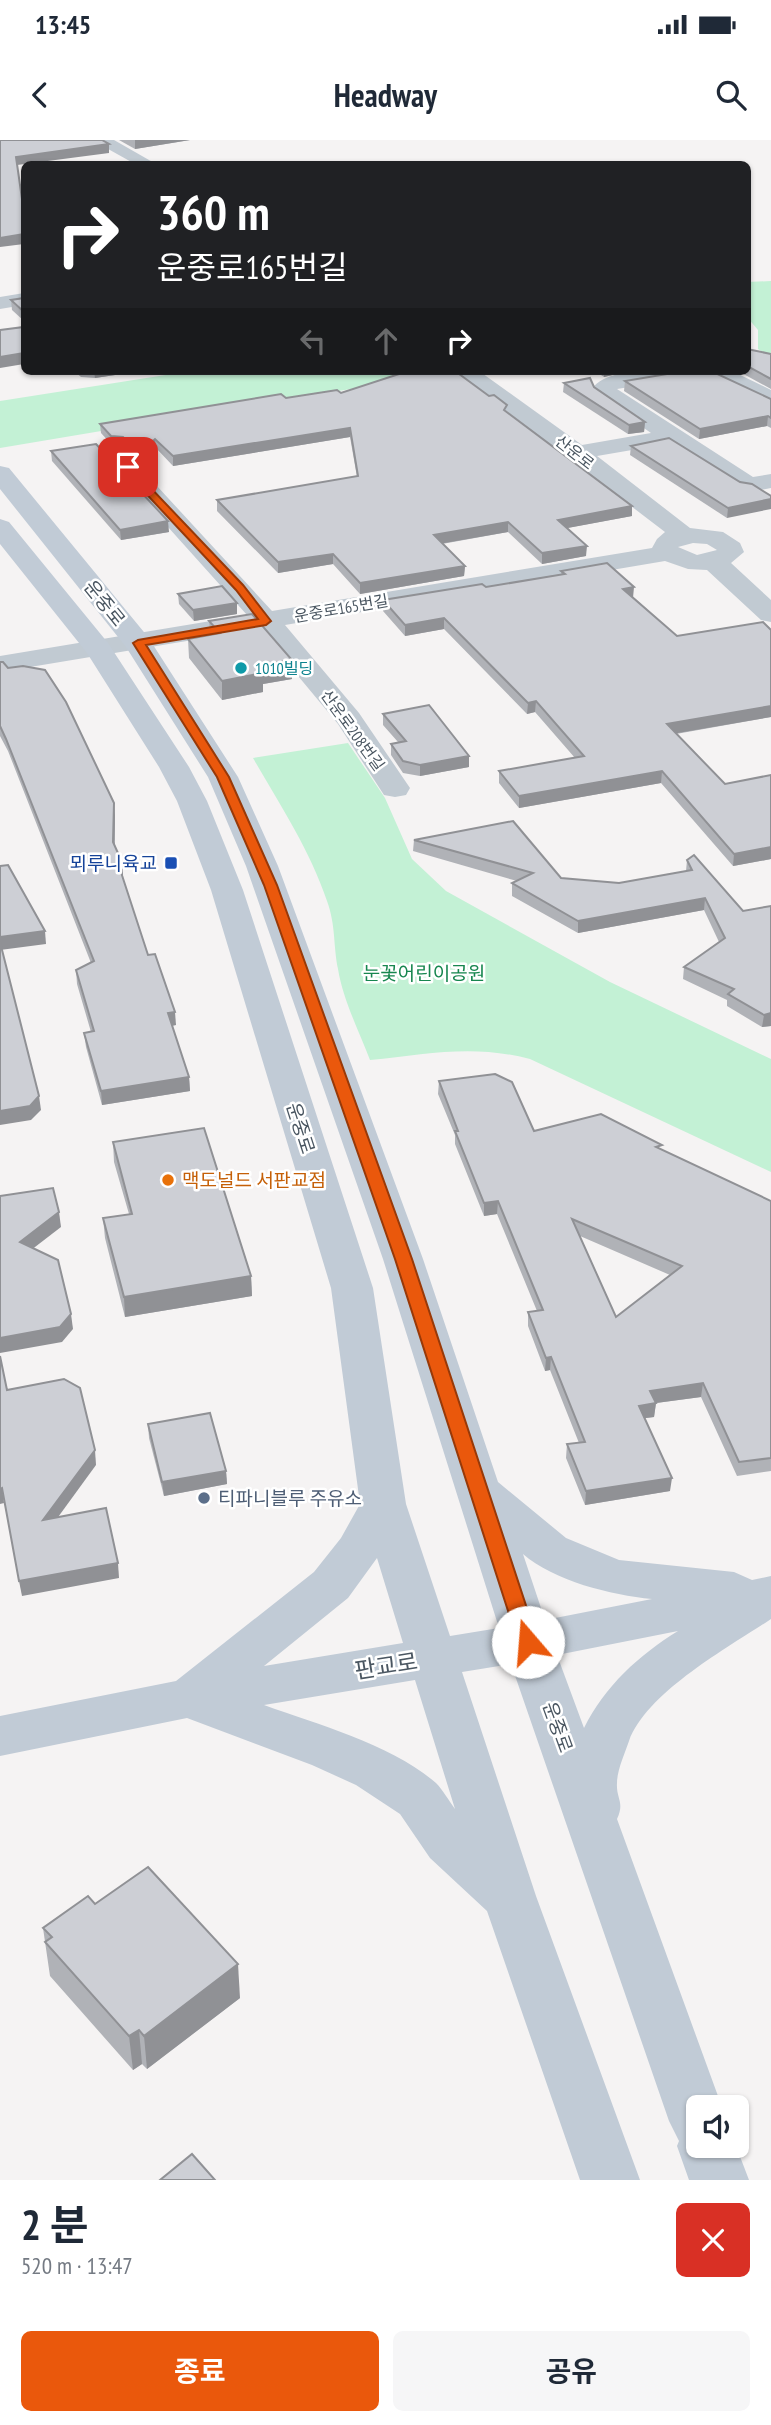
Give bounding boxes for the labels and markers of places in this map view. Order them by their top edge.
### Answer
pin [98,437,158,497]
place label: 1010빌딩 [255,658,313,678]
marker: 1010빌딩 [233,660,249,676]
place label: 뫼루니육교 [70,851,157,875]
marker: 뫼루니육교 [163,855,179,871]
place label: 맥도널드 서판교점 [182,1168,326,1192]
marker: 맥도널드 서판교점 [160,1172,176,1188]
place label: 티파니블루 주유소 [218,1486,362,1510]
marker: 티파니블루 주유소 [196,1490,212,1506]

